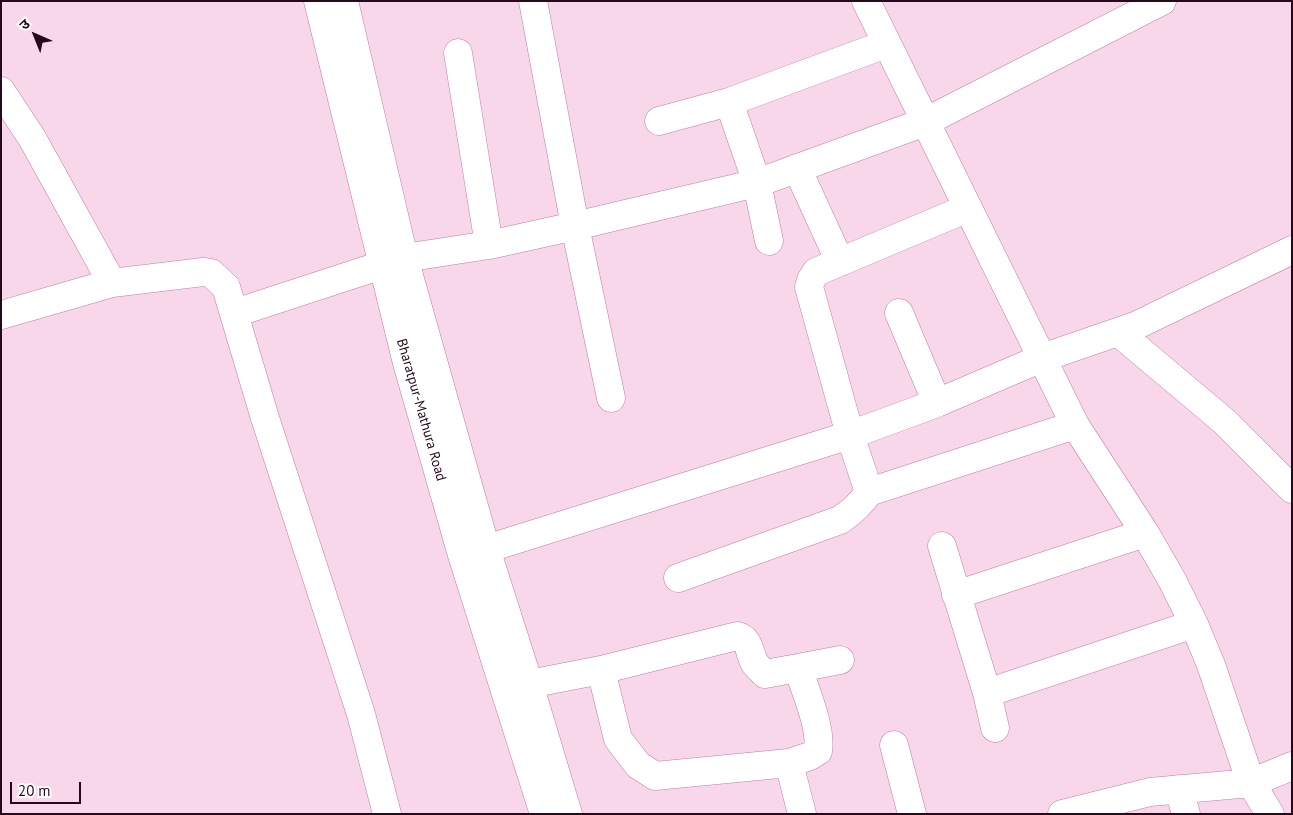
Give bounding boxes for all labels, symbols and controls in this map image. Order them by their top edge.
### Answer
north arrow [10,10,60,60]
text: उ [15,15,34,34]
street label: Bharatpur-Mathura Road [393,337,449,483]
scale bar [12,772,84,804]
text: 20 m [18,781,51,800]

